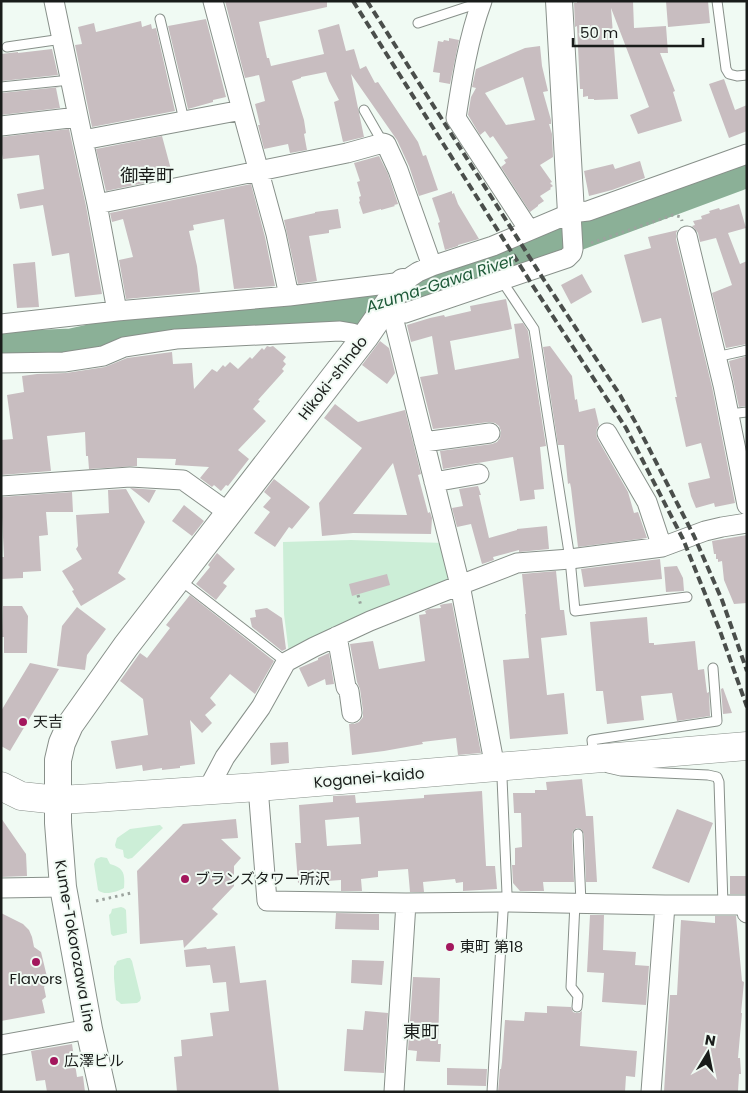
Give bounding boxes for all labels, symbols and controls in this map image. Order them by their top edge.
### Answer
scale bar [573,15,703,47]
text: 50 m [580,22,618,43]
district label: 御幸町 [120,163,174,188]
water label: Azuma-Gawa River [362,248,518,319]
street label: Hikoki-shindo [293,331,372,424]
place label: 天吉 [33,711,63,732]
marker: 天吉 [17,716,29,728]
street label: Koganei-kaido [313,762,425,793]
street label: Kume-Tokorozawa Line [50,858,101,1034]
place label: ブランズタワー所沢 [195,868,330,889]
marker: ブランズタワー所沢 [179,873,191,885]
place label: 東町 第18 [460,936,523,957]
marker: 東町 第18 [444,941,456,953]
marker: Flavors [30,956,42,968]
place label: Flavors [10,968,63,989]
district label: 東町 [403,1019,439,1044]
north arrow [683,1028,733,1078]
text: N [703,1029,717,1051]
place label: 広澤ビル [64,1050,124,1071]
marker: 広澤ビル [48,1055,60,1067]

